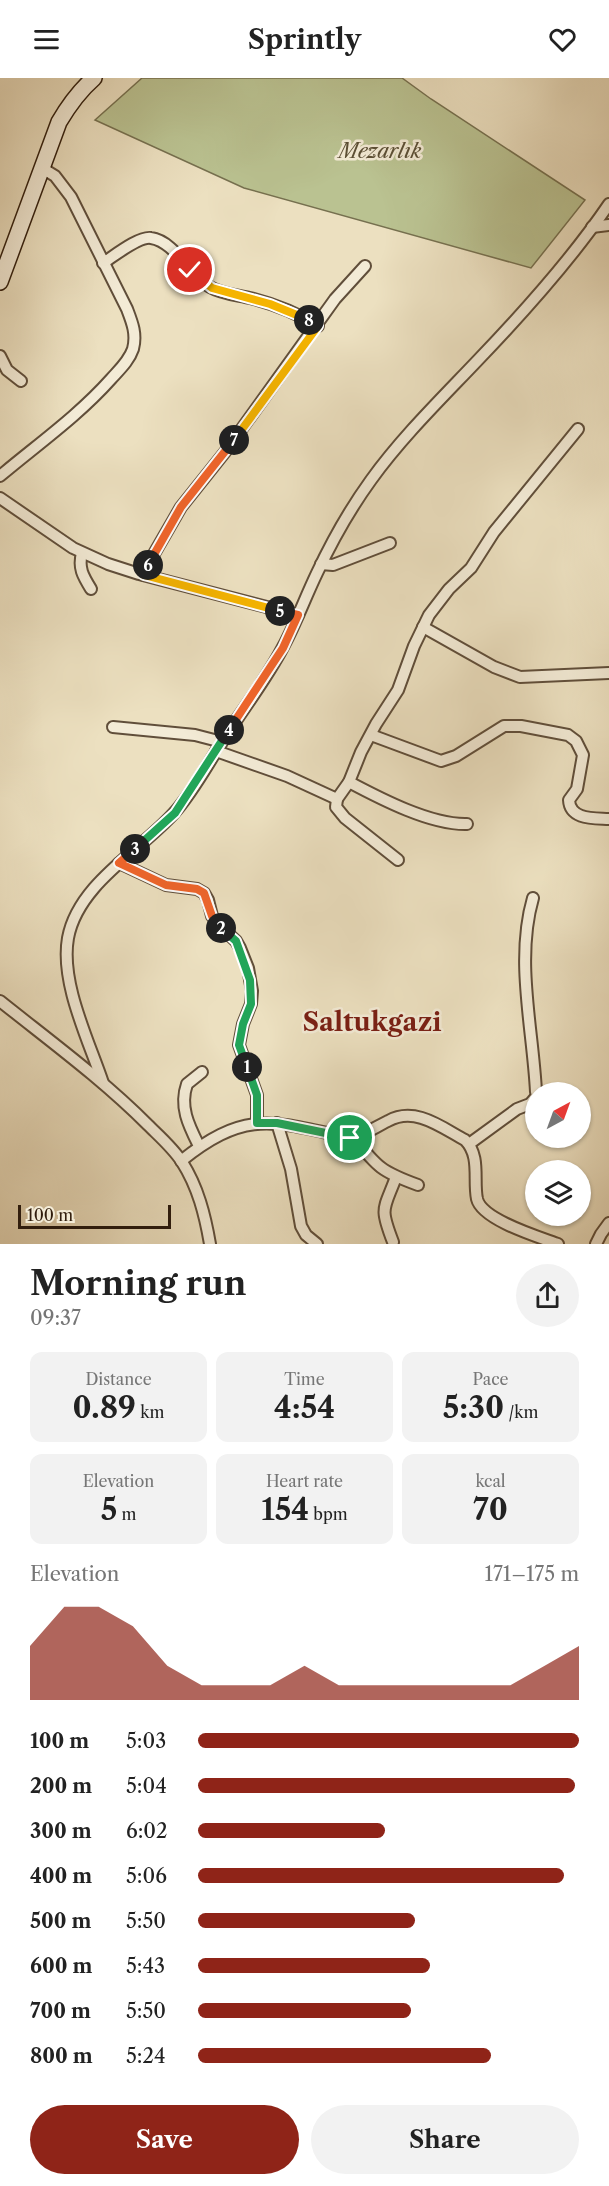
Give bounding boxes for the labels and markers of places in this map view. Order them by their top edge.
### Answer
pin [164,244,215,295]
pin: 8 [294,305,324,335]
pin: 7 [219,425,249,455]
pin: 6 [133,550,163,580]
pin: 5 [265,596,295,626]
pin: 4 [214,715,244,745]
pin: 3 [120,834,150,864]
pin: 2 [206,913,236,943]
pin: 1 [232,1052,262,1082]
pin [324,1112,375,1163]

